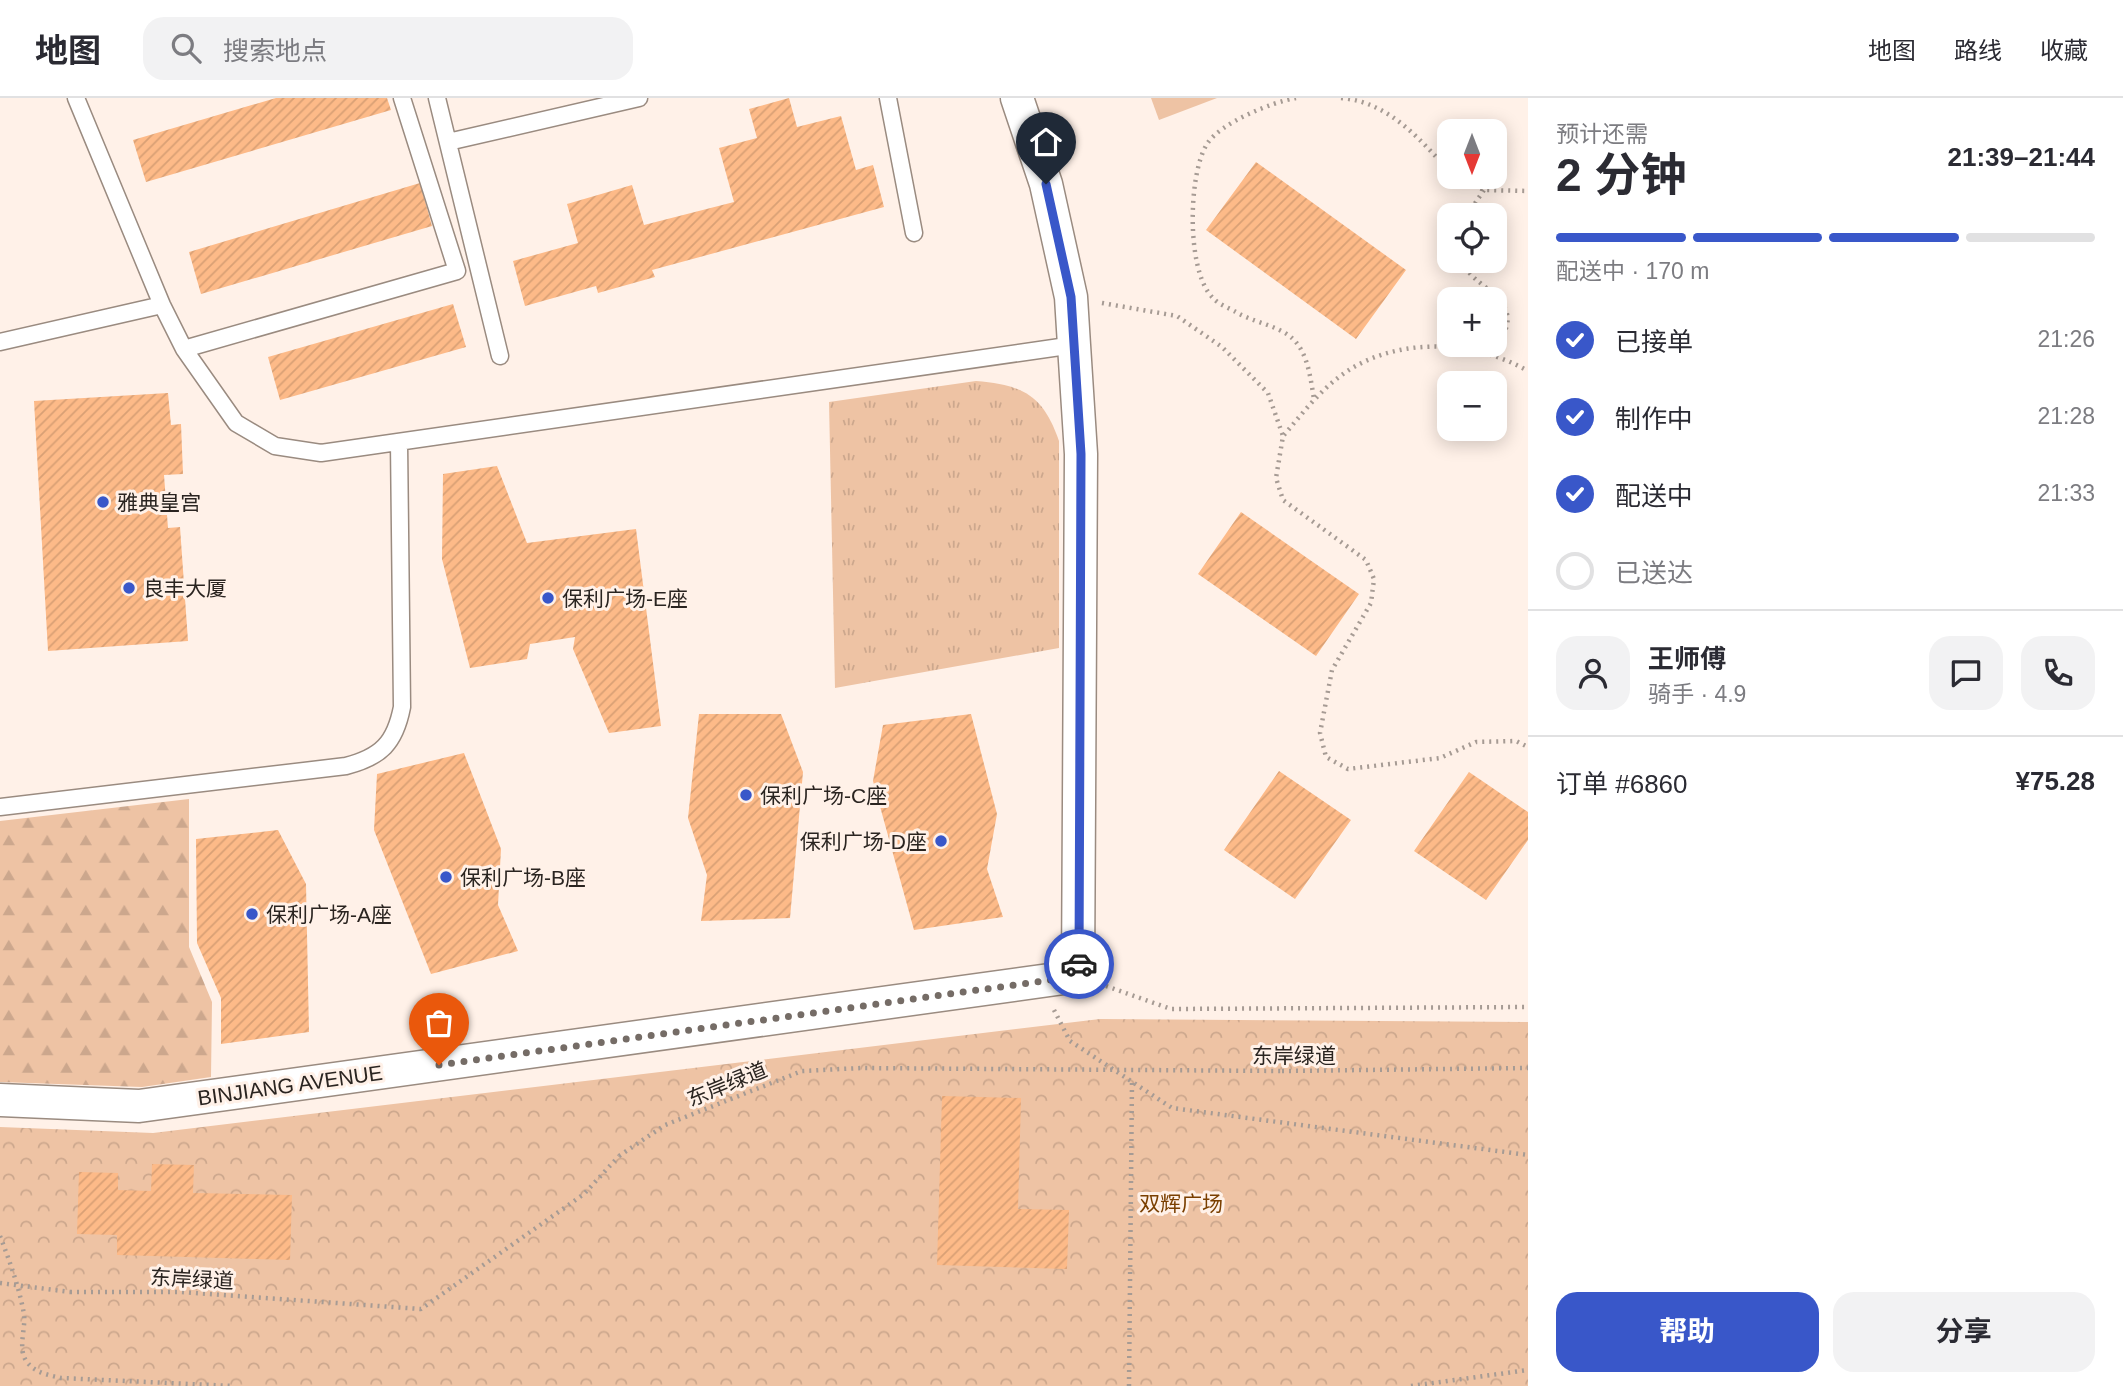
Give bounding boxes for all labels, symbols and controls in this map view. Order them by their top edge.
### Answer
search box [143,17,633,80]
icon: search [167,29,205,67]
text: 地图 [35,32,101,69]
text: 搜索地点 [223,36,327,66]
text: 地图 [1868,37,1916,64]
text: 路线 [1954,37,2002,64]
text: 收藏 [2040,37,2088,64]
pin [1016,112,1076,184]
north arrow [1437,119,1507,189]
map controls [1437,119,1507,441]
text: 预计还需 [1556,121,1648,147]
icon: home [1027,123,1065,161]
text: 21:39–21:44 [1948,142,2095,172]
text: 2 分钟 [1556,149,1686,201]
button: locate [1437,203,1507,273]
text: 配送中 · 170 m [1556,258,1709,284]
button: + [1437,287,1507,357]
icon: check [1556,321,1594,359]
text: 21:26 [2037,326,2095,352]
text: 已接单 [1615,327,1693,357]
button: − [1437,371,1507,441]
icon: check [1556,398,1594,436]
text: 21:28 [2037,403,2095,429]
text: 制作中 [1615,404,1693,434]
icon: check [1556,475,1594,513]
text: 21:33 [2037,480,2095,506]
text: 配送中 [1615,481,1693,511]
place label: 雅典皇宫 [117,491,201,514]
marker: 雅典皇宫 [95,494,111,510]
text: 已送达 [1615,558,1693,588]
place label: 良丰大厦 [143,577,227,600]
marker: 良丰大厦 [121,580,137,596]
place label: 保利广场-E座 [562,587,688,610]
marker: 保利广场-E座 [540,590,556,606]
button: person [1556,636,1630,710]
button: chat [1929,636,2003,710]
button: phone [2021,636,2095,710]
text: 王师傅 [1648,644,1726,674]
text: 骑手 · 4.9 [1648,681,1746,707]
text: ¥75.28 [2015,766,2095,796]
text: 订单 #6860 [1556,769,1688,799]
place label: 保利广场-C座 [760,784,887,807]
marker: 保利广场-C座 [738,787,754,803]
place label: 保利广场-D座 [800,830,927,853]
marker: 保利广场-D座 [933,833,949,849]
place label: 保利广场-B座 [460,866,586,889]
marker: 保利广场-B座 [438,869,454,885]
place label: 保利广场-A座 [266,903,392,926]
marker: 保利广场-A座 [244,906,260,922]
courier [1044,929,1114,999]
icon: car [1060,945,1098,983]
pin [409,993,469,1065]
icon: bag [420,1004,458,1042]
street label: 东岸绿道 [1252,1044,1336,1067]
street label: 东岸绿道 [684,1058,770,1110]
street label: BINJIANG AVENUE [196,1061,384,1109]
park label: 双辉广场 [1139,1192,1223,1215]
street label: 东岸绿道 [149,1265,235,1293]
button: 帮助 [1556,1292,1819,1372]
button: 分享 [1833,1292,2095,1372]

